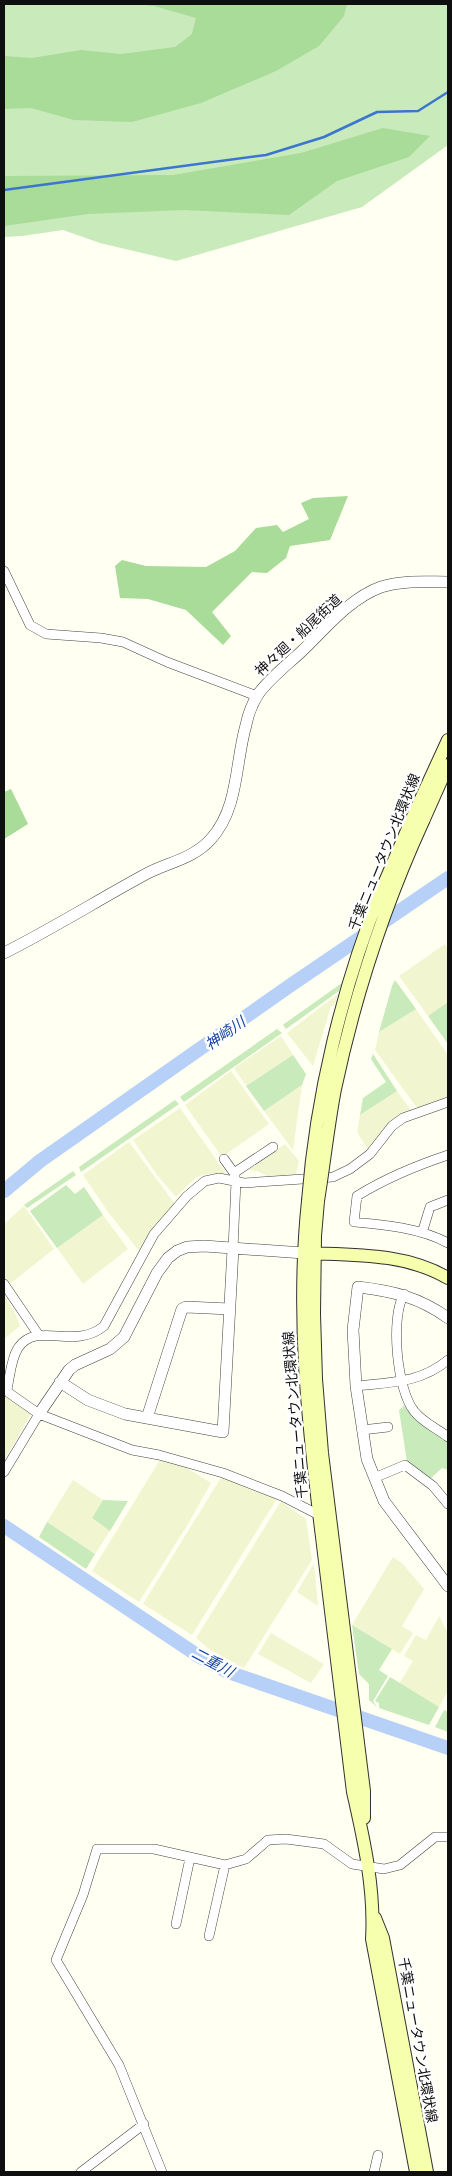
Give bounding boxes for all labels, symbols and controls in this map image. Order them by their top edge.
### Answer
street label: 神々廻・船尾街道 [251,590,345,680]
street label: 千葉ニュータウン北環状線 [344,771,424,933]
water label: 神崎川 [201,1011,251,1054]
street label: 千葉ニュータウン北環状線 [279,1331,311,1499]
water label: 二重川 [189,1643,239,1682]
street label: 千葉ニュータウン北環状線 [395,1956,441,2124]

